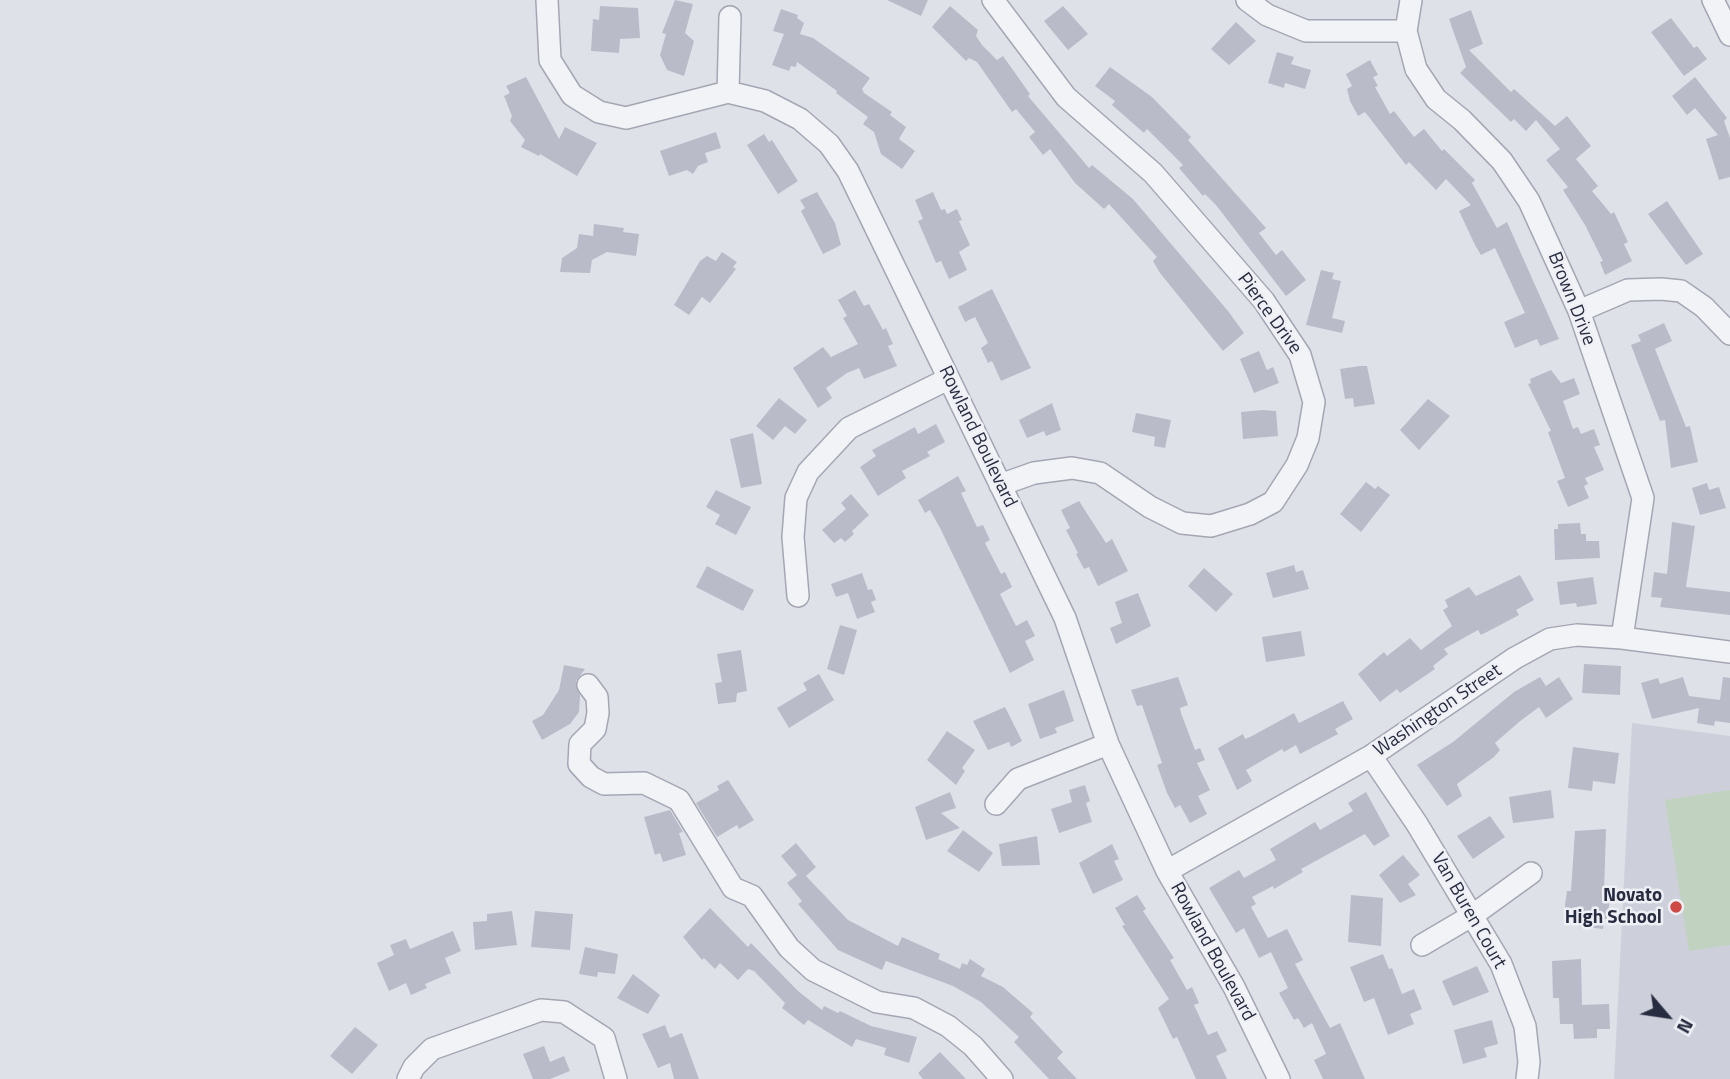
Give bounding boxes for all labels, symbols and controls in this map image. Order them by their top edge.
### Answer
street label: Brown Drive [1542,249,1600,349]
street label: Pierce Drive [1232,269,1306,359]
street label: Rowland Boulevard [933,362,1021,512]
street label: Washington Street [1370,660,1506,762]
street label: Van Buren Court [1426,849,1510,973]
street label: Rowland Boulevard [1164,879,1260,1025]
place label: Novato High School [1565,885,1662,929]
marker: Novato High School [1668,899,1684,915]
north arrow [1632,981,1702,1051]
text: N [1670,1014,1702,1039]

